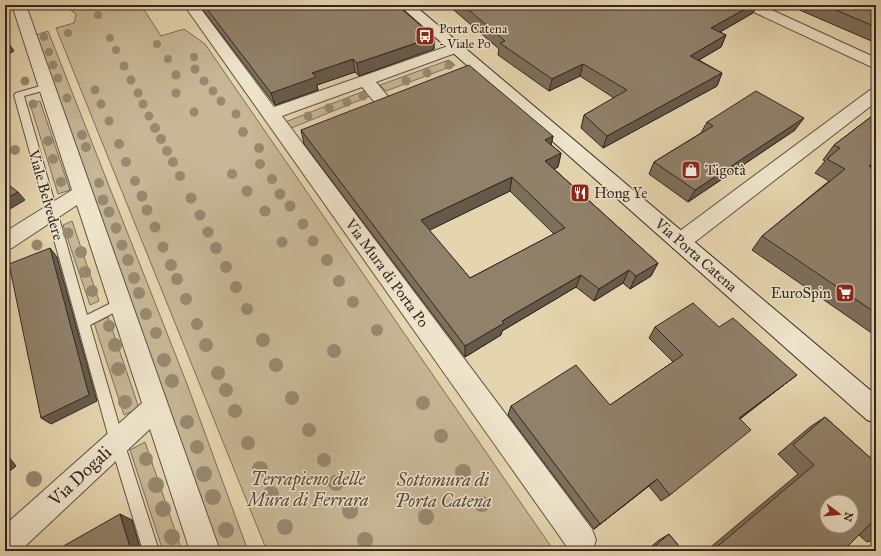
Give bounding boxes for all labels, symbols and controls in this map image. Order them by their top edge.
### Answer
place label: Porta Catena - Viale Po [439,21,508,52]
bus stop icon: Porta Catena - Viale Po [414,25,436,47]
street label: Viale Belvedere [24,147,68,242]
shop icon: Tigotà [680,159,702,181]
place label: Tigotà [705,161,746,179]
restaurant icon: Hong Ye [569,182,591,204]
place label: Hong Ye [594,184,648,202]
street label: Via Mura di Porta Po [341,214,433,331]
street label: Via Porta Catena [650,214,741,296]
supermarket icon: EuroSpin [834,282,856,304]
place label: EuroSpin [771,284,831,302]
street label: Via Dogali [43,441,117,512]
park label: Terrapieno delle Mura di Ferrara [245,468,369,511]
park label: Sottomura di Porta Catena [395,469,492,512]
north arrow [819,494,859,534]
text: N [840,510,856,524]

